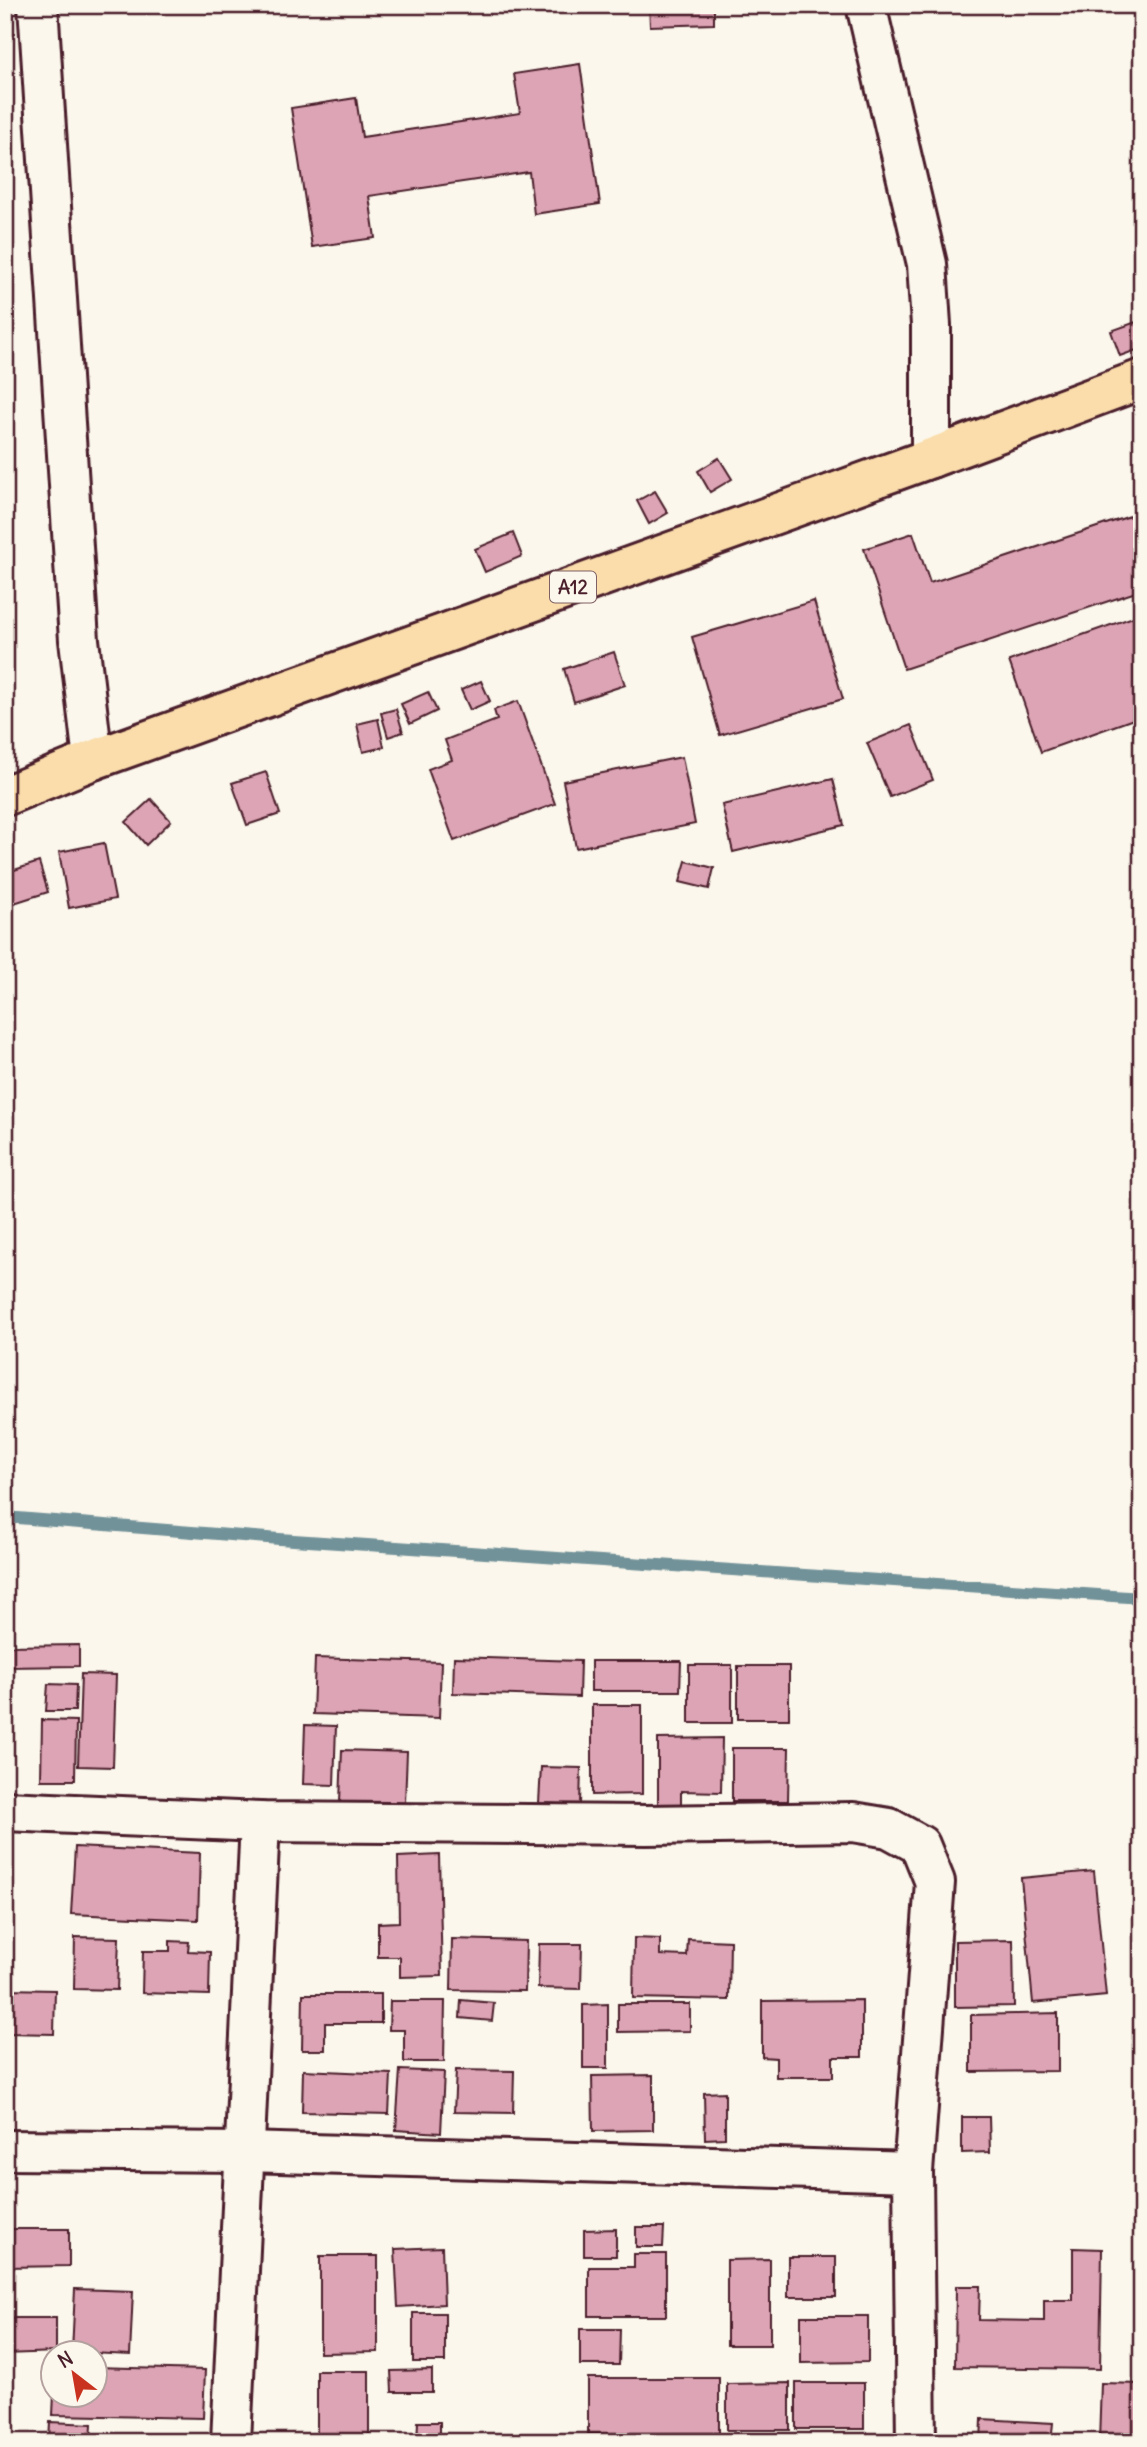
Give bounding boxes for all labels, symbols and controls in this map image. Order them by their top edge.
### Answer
road number: A12 [550,572,596,602]
north arrow [38,2338,108,2408]
text: N [53,2346,77,2373]

